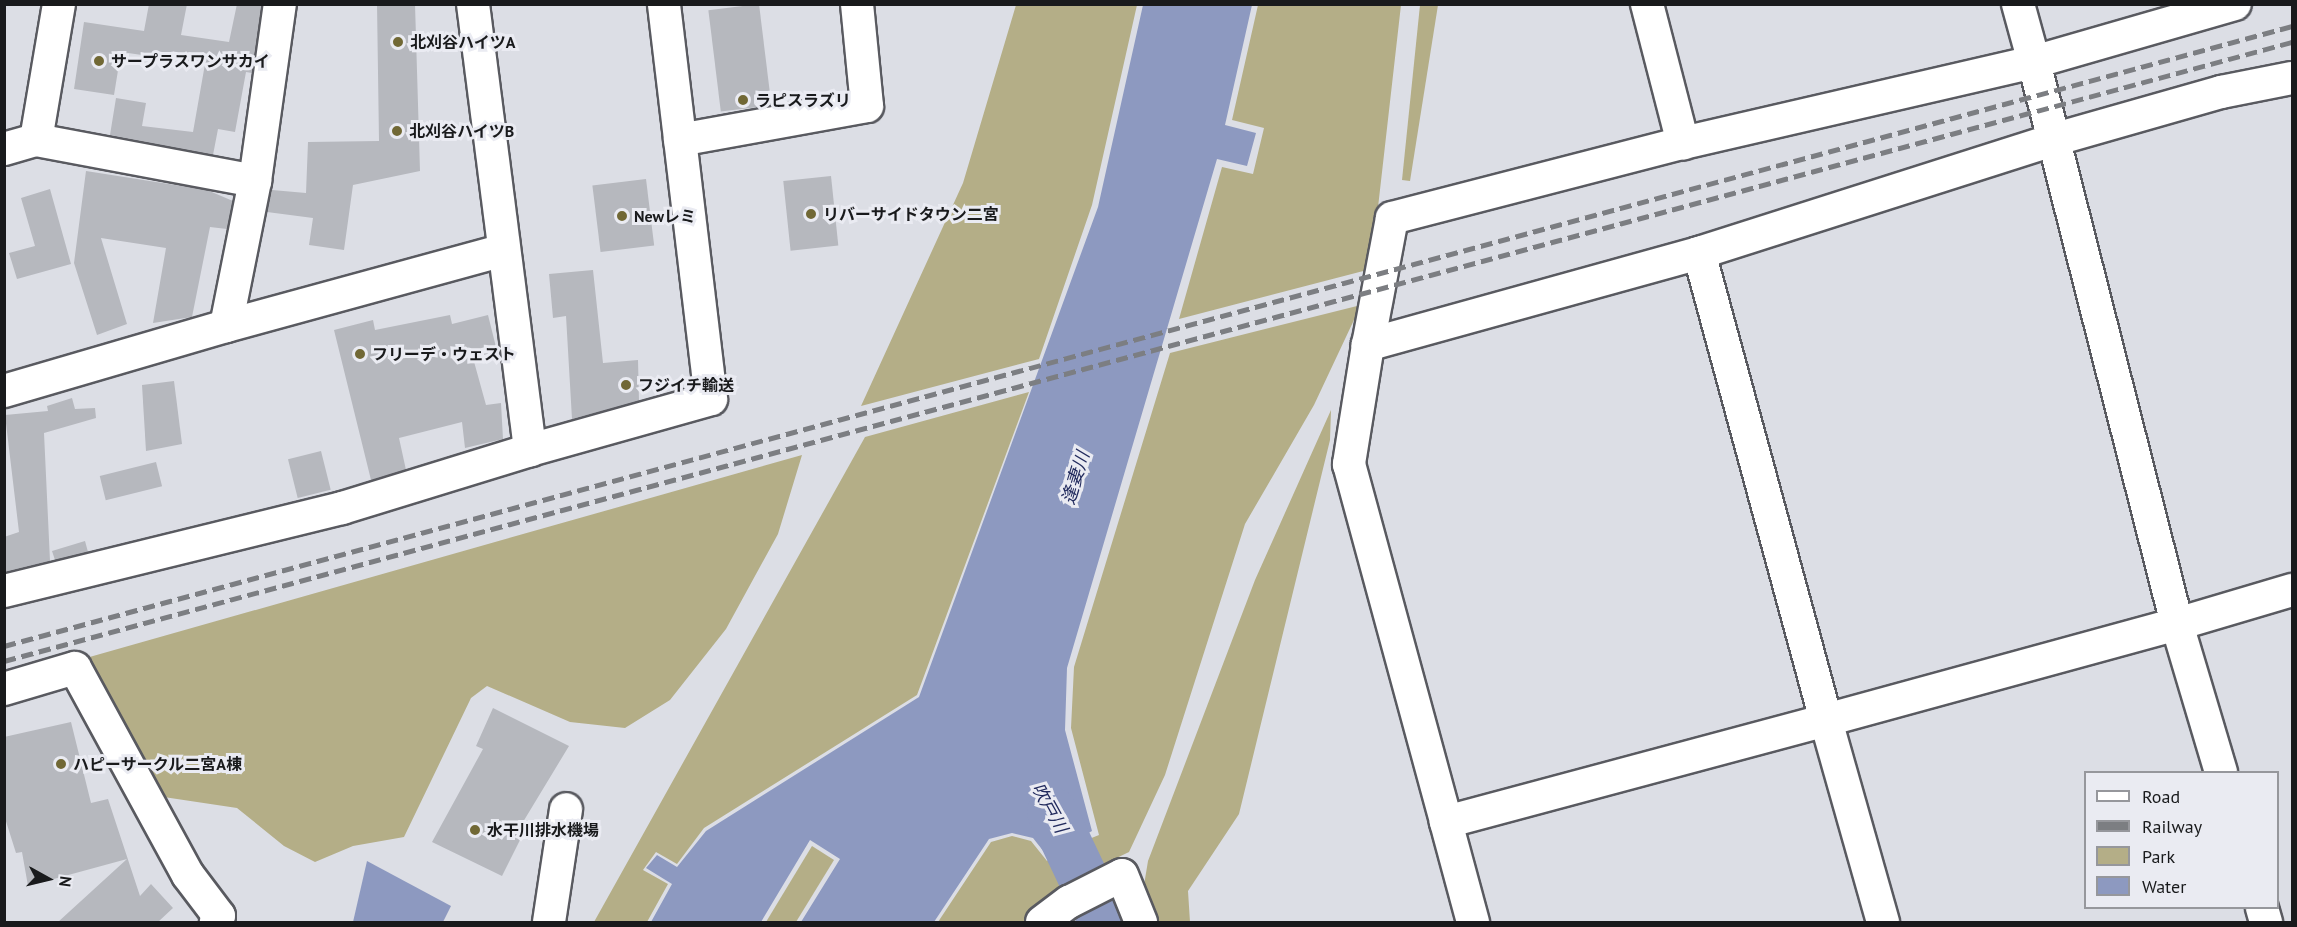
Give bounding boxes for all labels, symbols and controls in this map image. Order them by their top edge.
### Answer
place label: 北刈谷ハイツA [410,32,516,52]
marker: 北刈谷ハイツA [391,35,405,49]
place label: サープラスワンサカイ [111,51,271,71]
marker: サープラスワンサカイ [92,54,106,68]
place label: ラピスラズリ [755,90,851,110]
marker: ラピスラズリ [736,93,750,107]
place label: 北刈谷ハイツB [409,121,514,141]
marker: 北刈谷ハイツB [390,124,404,138]
place label: リバーサイドタウン二宮 [823,204,999,224]
place label: Newレミ [634,206,696,226]
marker: リバーサイドタウン二宮 [804,207,818,221]
marker: Newレミ [615,209,629,223]
place label: フリーデ・ウェスト [372,344,516,364]
marker: フリーデ・ウェスト [353,347,367,361]
place label: フジイチ輸送 [638,375,734,395]
marker: フジイチ輸送 [619,378,633,392]
water label: 逢妻川 [1058,449,1094,507]
place label: ハピーサークル二宮A棟 [73,754,243,774]
marker: ハピーサークル二宮A棟 [54,757,68,771]
legend [2084,771,2279,909]
water label: 吹戸川 [1026,779,1072,837]
text: Road [2142,785,2180,808]
text: Railway [2142,815,2202,838]
place label: 水干川排水機場 [487,820,599,840]
marker: 水干川排水機場 [468,823,482,837]
text: Park [2142,845,2175,868]
north arrow [18,849,78,909]
text: N [55,875,76,888]
text: Water [2142,875,2186,898]

